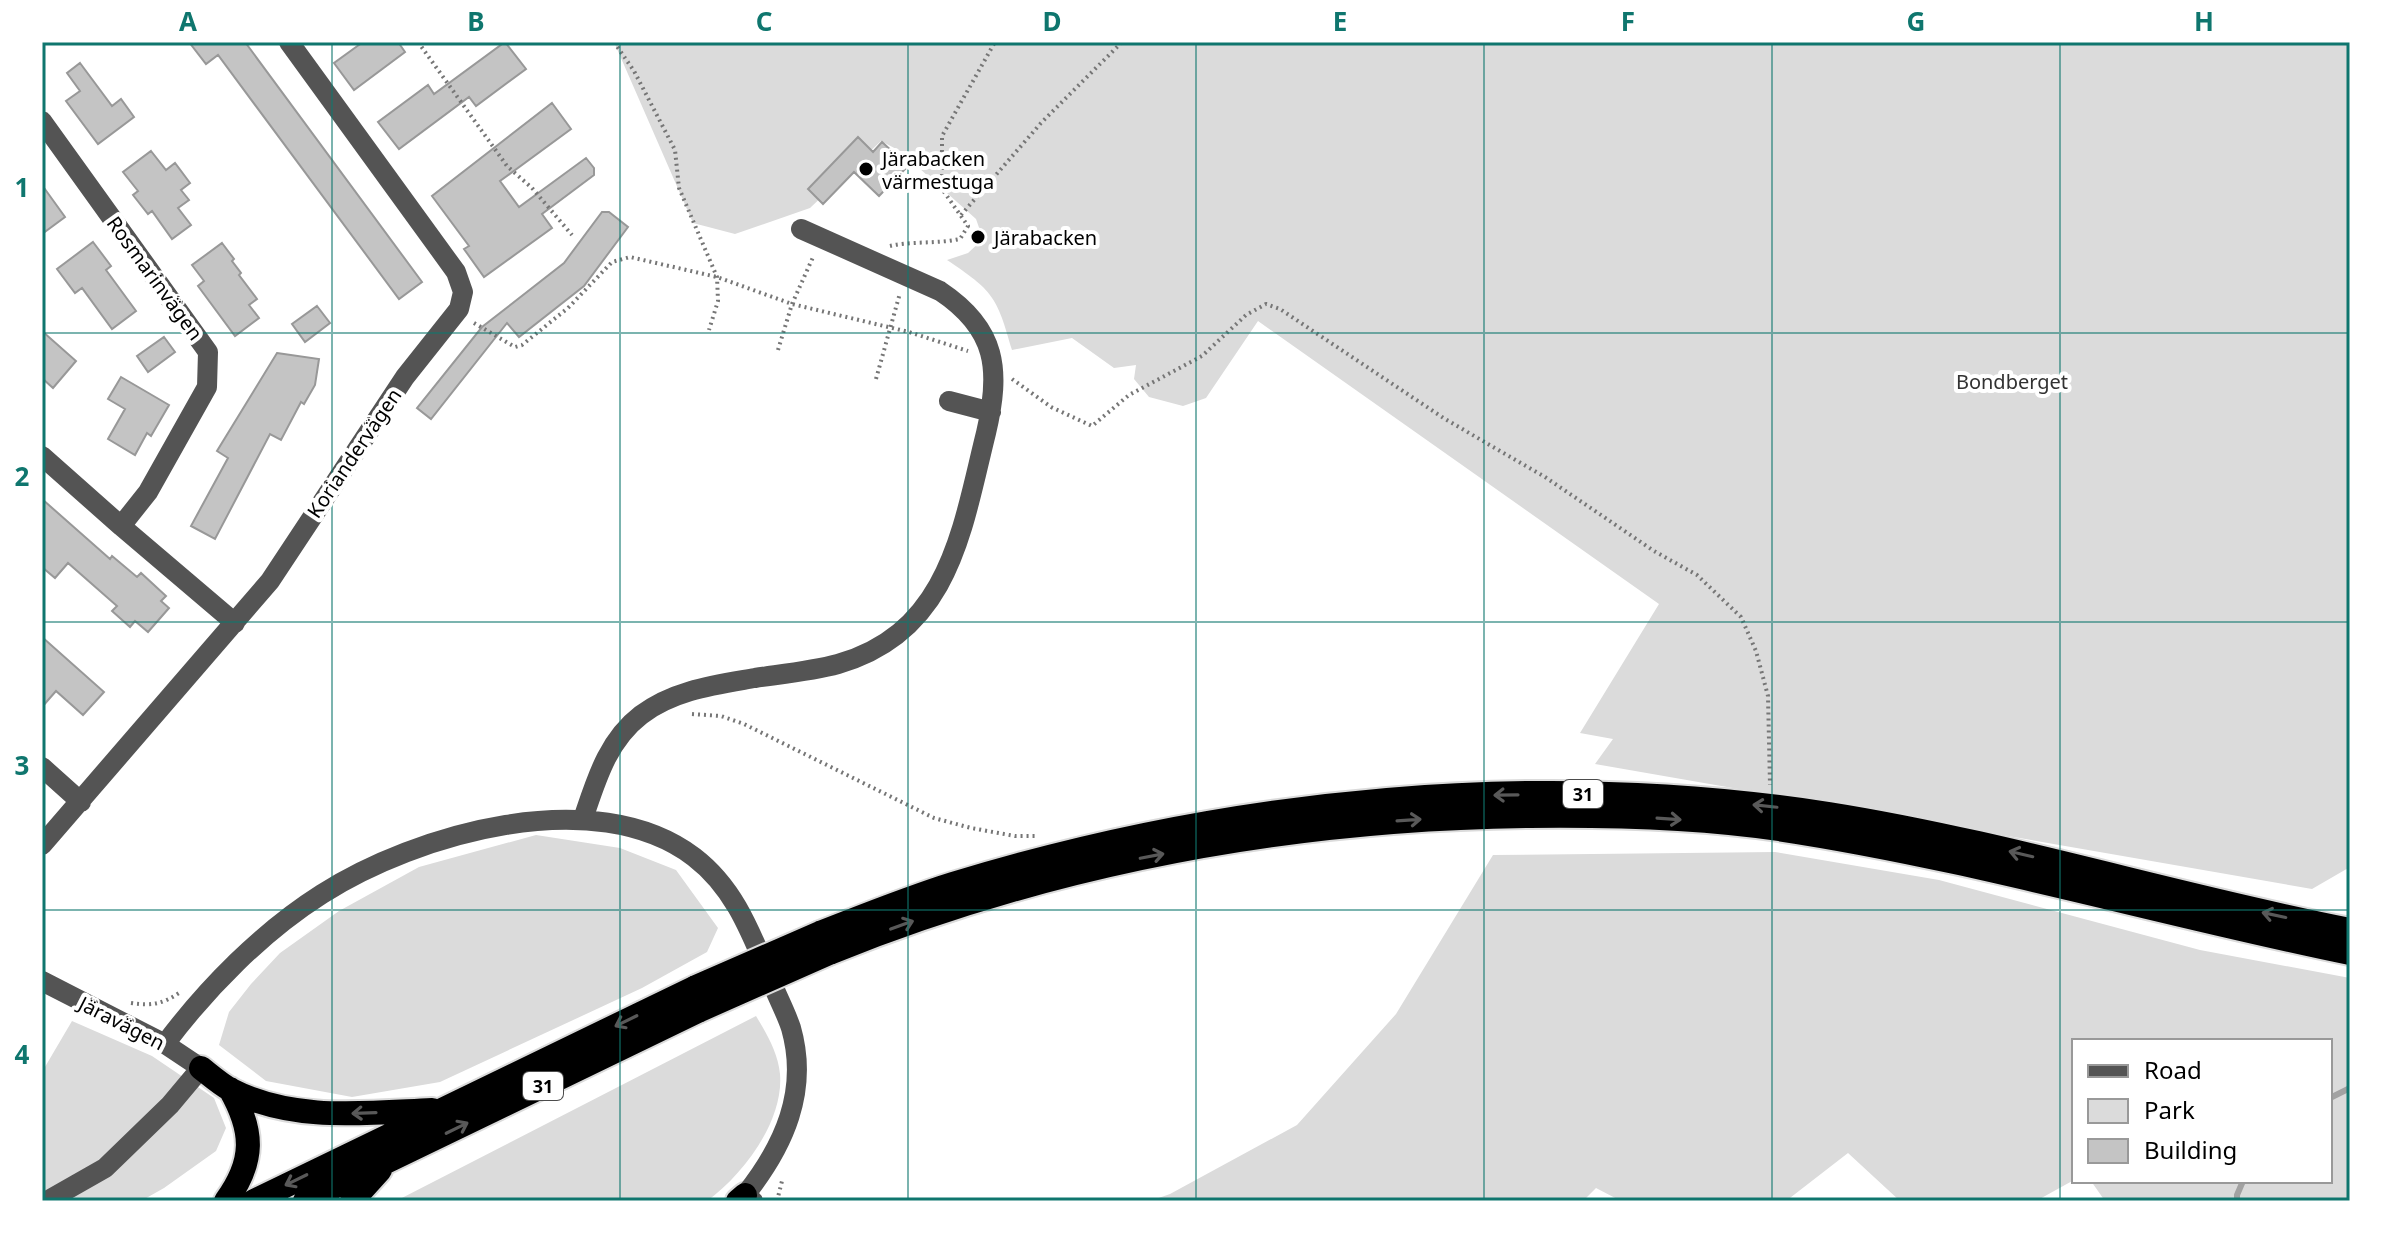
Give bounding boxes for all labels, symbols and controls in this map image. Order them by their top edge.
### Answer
text: A [179,3,197,39]
text: B [467,3,485,39]
text: C [756,3,772,39]
text: D [1042,3,1062,39]
text: E [1333,3,1347,39]
text: F [1621,3,1635,39]
text: G [1907,3,1925,39]
text: H [2194,3,2214,39]
place label: Järabacken värmestuga [880,145,994,195]
marker: Järabacken värmestuga [857,160,875,178]
text: 1 [15,169,29,205]
street label: Rosmarinvägen [101,211,209,345]
place label: Järabacken [992,224,1097,251]
marker: Järabacken [969,228,987,246]
park label: Bondberget [1956,368,2068,395]
street label: Koriandervägen [301,383,407,523]
text: 2 [15,458,30,494]
text: 3 [15,747,29,783]
road number: 31 [1563,780,1603,808]
one-way arrow [1493,788,1520,803]
one-way arrow [1753,798,1779,813]
one-way arrow [1395,812,1422,827]
one-way arrow [1655,812,1682,827]
one-way arrow [2008,846,2034,861]
one-way arrow [1139,848,1165,863]
one-way arrow [2261,907,2287,922]
one-way arrow [889,917,914,931]
street label: Järavägen [73,989,170,1056]
one-way arrow [614,1014,638,1029]
text: 4 [15,1036,30,1072]
legend [2072,1039,2332,1183]
text: Road [2144,1053,2202,1086]
road number: 31 [523,1072,563,1100]
text: Park [2144,1093,2195,1126]
one-way arrow [351,1106,378,1121]
one-way arrow [444,1120,468,1135]
text: Building [2144,1133,2237,1166]
one-way arrow [285,1173,309,1188]

